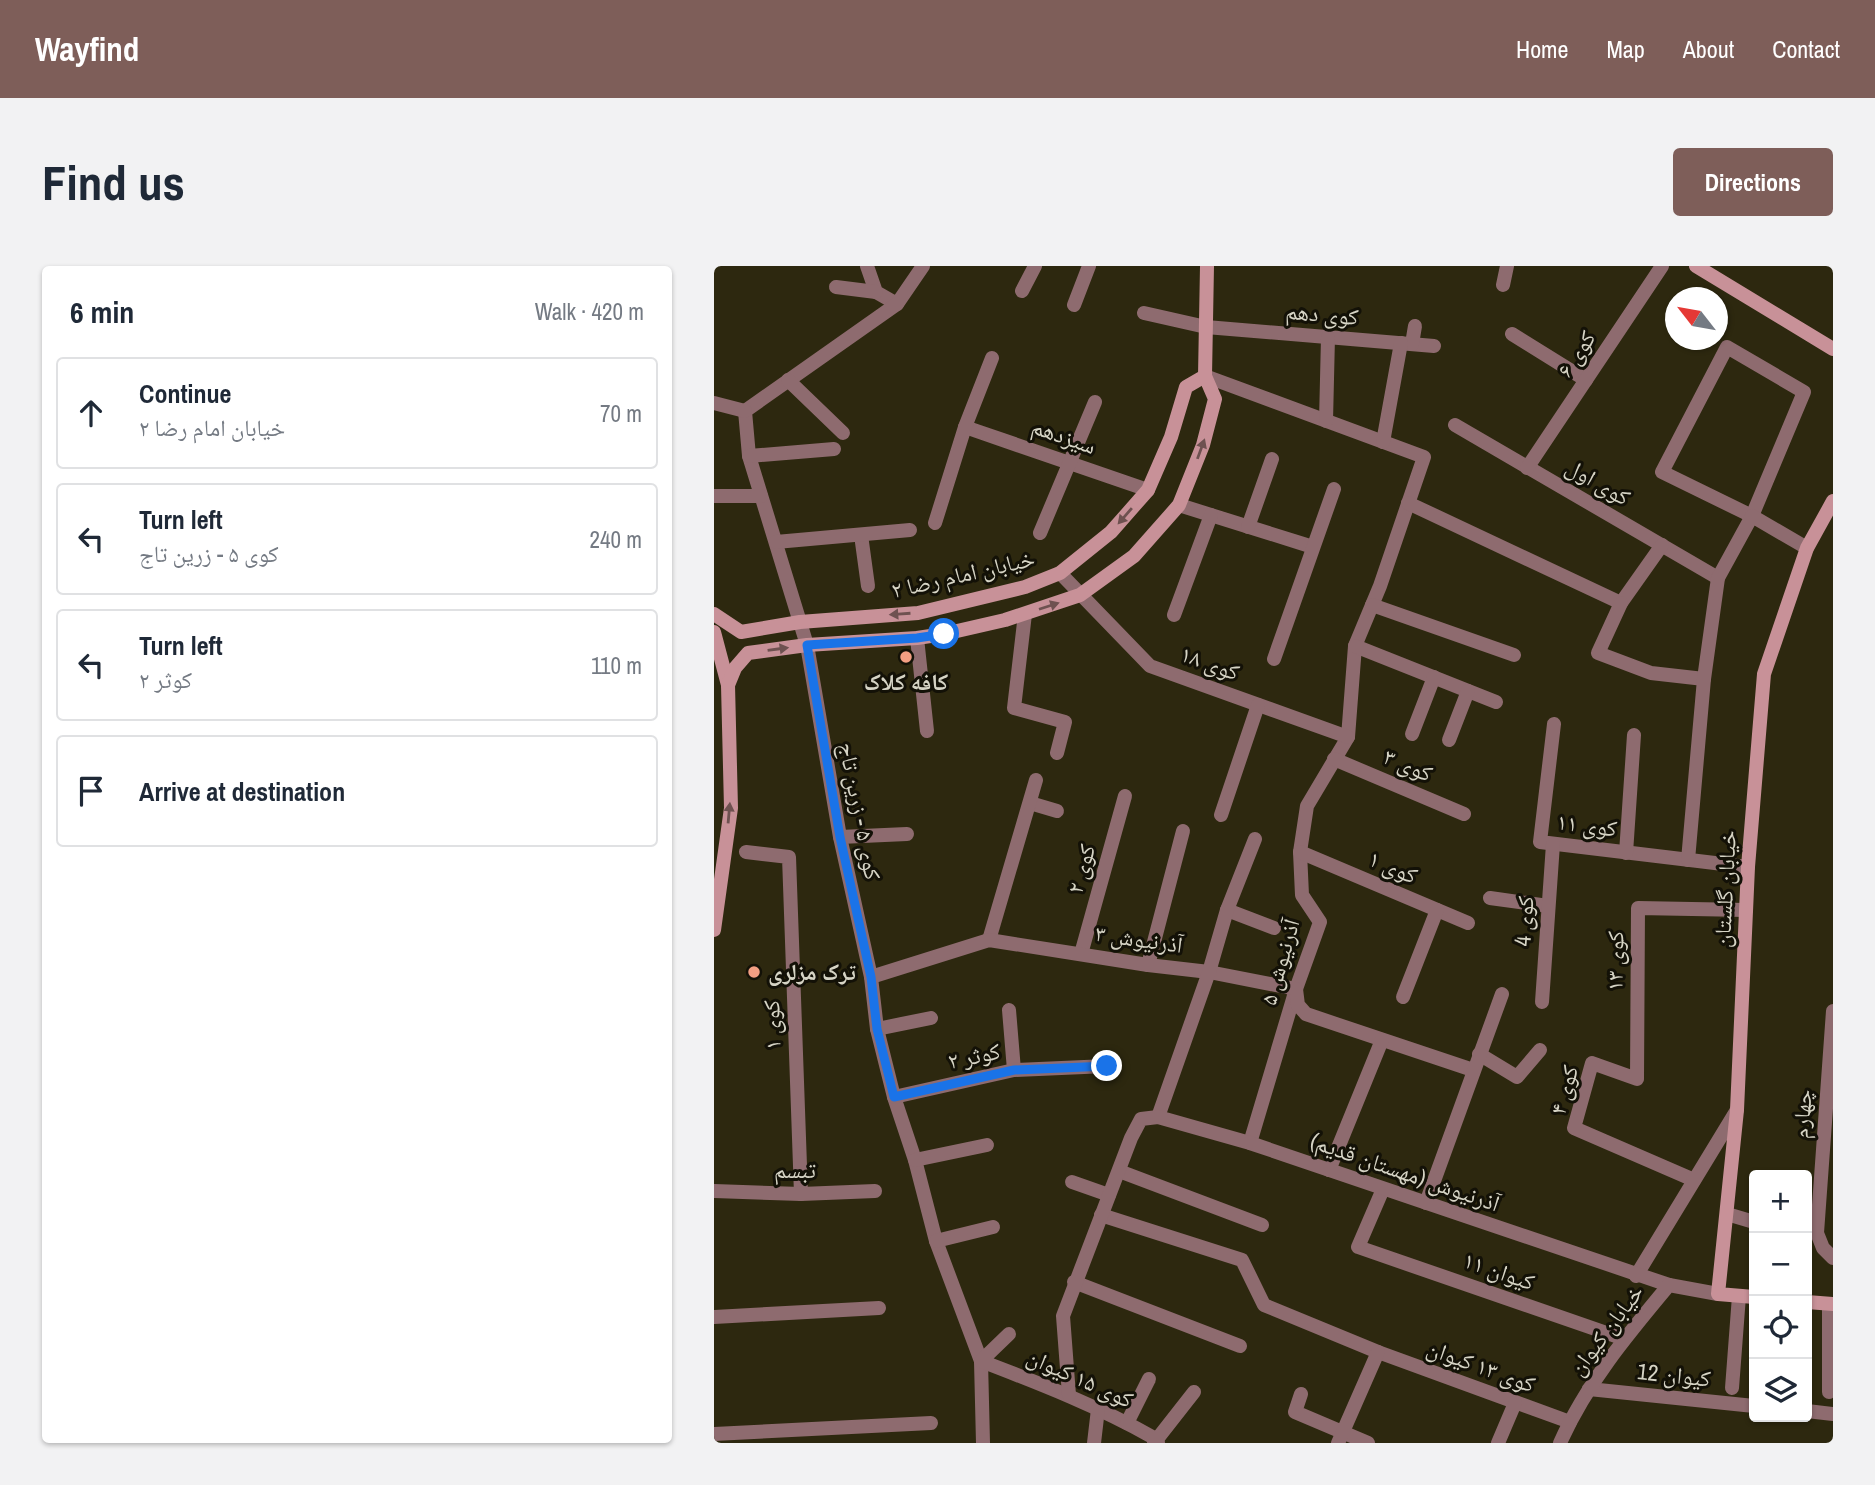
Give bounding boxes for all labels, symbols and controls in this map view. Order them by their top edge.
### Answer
text: Wayfind [35,27,139,71]
text: Home [1516,33,1568,65]
text: Map [1606,33,1645,65]
text: About [1683,33,1734,65]
text: Contact [1772,33,1840,65]
button: Directions [1673,148,1833,216]
text: Find us [42,149,185,215]
north arrow [1665,287,1728,350]
text: 6 min [70,292,134,332]
street label: کوی دهم [1284,295,1360,333]
text: Walk · 420 m [535,296,644,327]
street label: کوی ۶ [1549,324,1603,383]
text: Continue [139,376,231,411]
icon: ahead [72,394,110,432]
text: 70 m [600,398,642,429]
street label: سیزدهم [1028,410,1100,462]
text: خیابان امام رضا ۲ [139,412,285,443]
one-way arrow [1196,438,1207,459]
street label: کوی اول [1560,451,1637,513]
text: Turn left [139,502,223,537]
one-way arrow [1117,507,1133,525]
icon: left [72,520,110,558]
text: 240 m [590,524,642,555]
text: کوی ۵ - زرین تاج [139,538,279,569]
street label: خیابان امام رضا ۲ [888,542,1038,606]
one-way arrow [1039,600,1060,610]
one-way arrow [889,609,911,620]
route start [928,618,959,649]
text: Turn left [139,628,223,663]
street label: کوی ۱۸ [1176,638,1244,688]
one-way arrow [767,644,789,655]
icon: left [72,646,110,684]
marker: کافه کلاک [898,649,914,665]
text: 110 m [591,650,642,681]
text: کوثر ۲ [139,664,192,695]
place label: کافه کلاک [864,666,948,697]
street label: کوی ۵ - زرین تاج [832,739,889,883]
street label: کوی ۳ [1379,740,1438,789]
icon: arrive [72,772,110,810]
text: Arrive at destination [139,774,345,809]
one-way arrow [724,802,735,824]
street label: کوی ۱۱ [1555,805,1619,844]
street label: خیابان گلستان [1706,829,1743,949]
street label: کوی ۲ [1059,840,1102,897]
street label: کوی ۱ [1364,842,1423,891]
street label: کوی 4 [1506,894,1541,947]
street label: آذرنیوش ۵ [1252,914,1307,1008]
street label: آذرنیوش ۳ [1093,917,1186,960]
street label: کوی ۱۳ [1598,930,1631,991]
place label: ترک مزلری [768,956,857,987]
marker: ترک مزلری [746,964,762,980]
street label: کوی ۱ [755,999,788,1051]
street label: کوثر ۲ [945,1035,1004,1076]
route end [1091,1050,1122,1081]
street label: کوی ۴ [1542,1061,1585,1118]
street label: چهارم [1784,1088,1820,1140]
street label: آذرنیوش (مهستان قدیم) [1306,1125,1505,1220]
street label: تبسم [774,1154,816,1186]
map controls [1749,1170,1812,1422]
button: + [1749,1170,1812,1233]
button: − [1749,1233,1812,1296]
street label: کیوان ۱۱ [1459,1244,1539,1297]
street label: خیابان کیوان [1561,1278,1650,1382]
button: locate [1749,1296,1812,1359]
street label: کوی ۱۳ کیوان [1423,1332,1540,1400]
street label: کوی ۱۵ کیوان [1022,1340,1139,1415]
street label: کیوان 12 [1636,1355,1713,1394]
button: layers [1749,1359,1812,1422]

